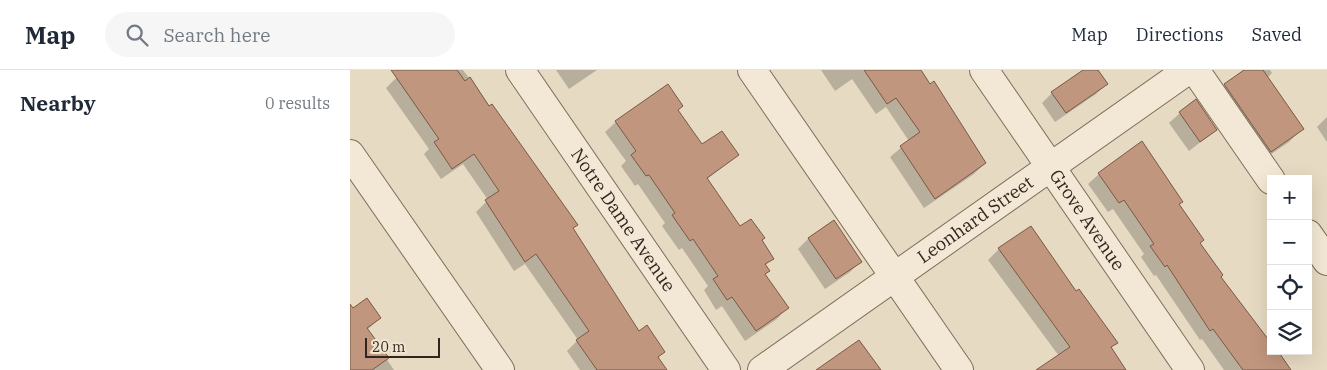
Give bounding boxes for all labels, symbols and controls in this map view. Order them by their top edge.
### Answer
search box [105,12,455,57]
text: Map [25,19,75,51]
icon: search [123,21,151,49]
text: Search here [163,23,270,47]
text: Map [1071,23,1108,46]
text: Directions [1136,23,1224,46]
text: Saved [1252,23,1302,46]
text: Nearby [20,89,96,117]
text: 0 results [265,93,330,113]
street label: Notre Dame Avenue [566,144,681,296]
street label: Grove Avenue [1045,165,1130,275]
street label: Leonhard Street [913,171,1038,268]
map controls [1267,175,1312,355]
button: + [1267,175,1312,220]
button: − [1267,220,1312,265]
button: locate [1267,265,1312,310]
button: layers [1267,310,1312,355]
scale bar [365,335,440,358]
text: 20 m [372,338,405,356]

